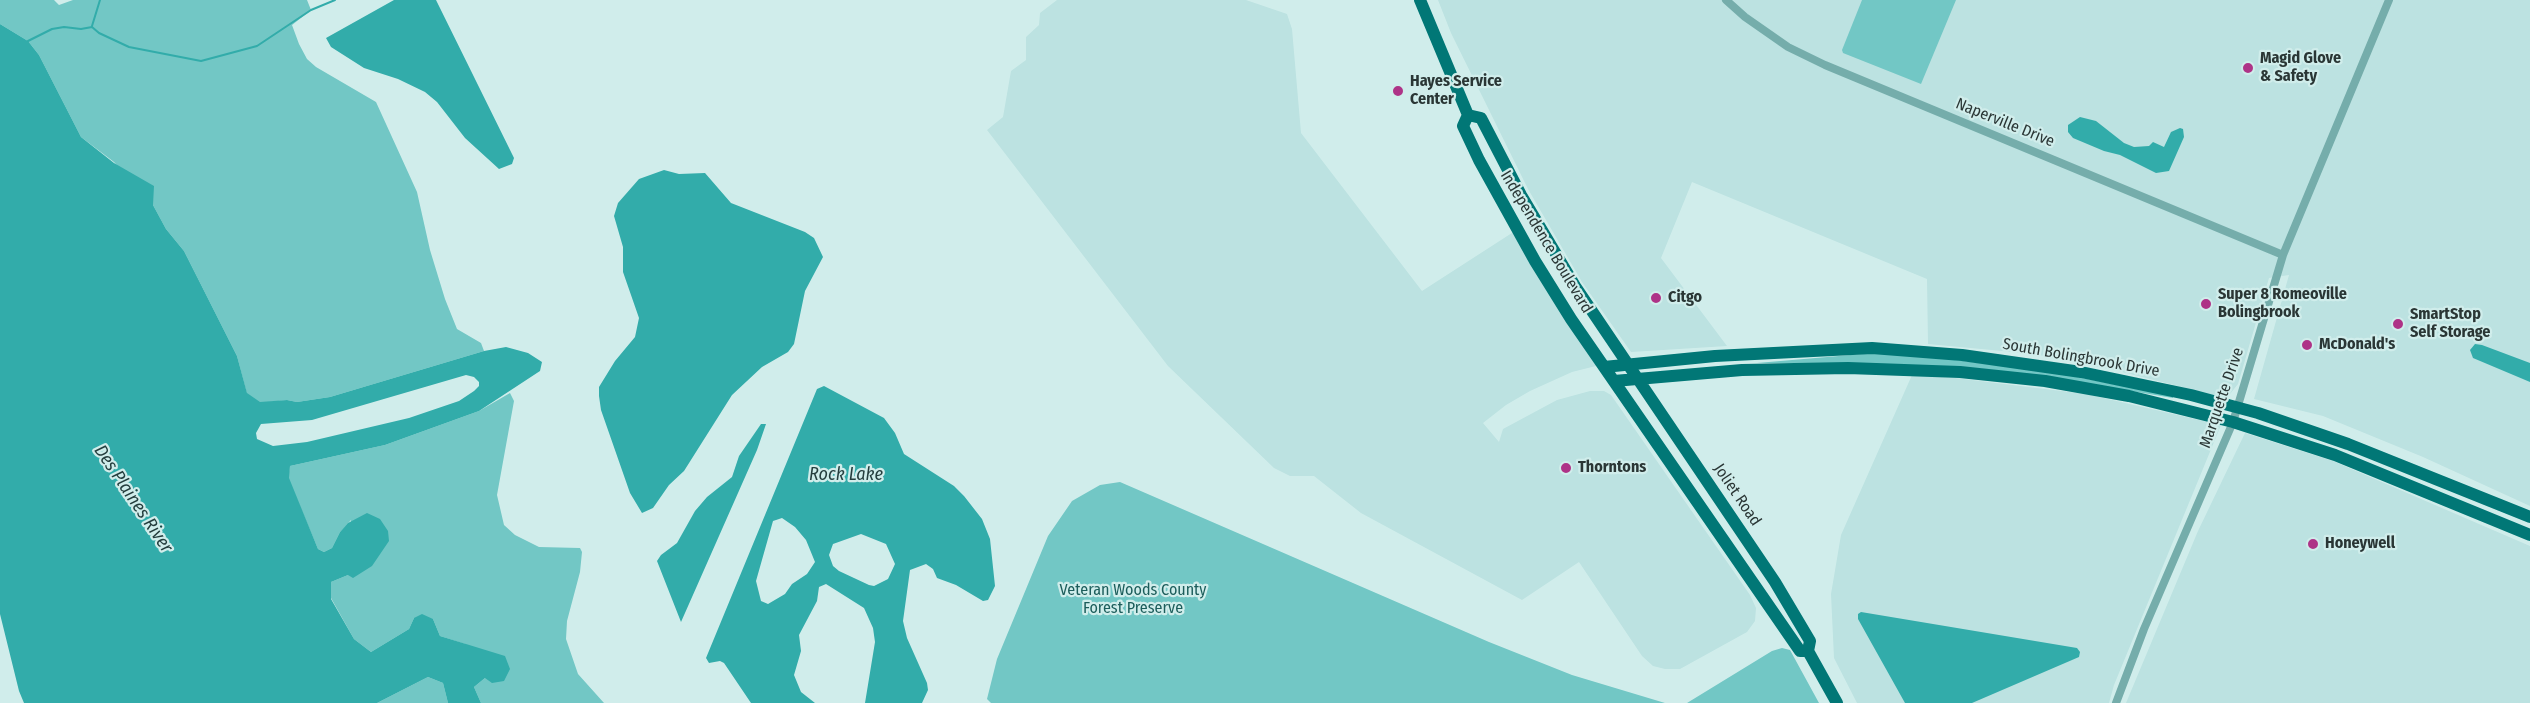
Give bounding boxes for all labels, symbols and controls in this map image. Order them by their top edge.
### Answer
place label: Magid Glove & Safety [2260,49,2341,87]
marker: Magid Glove & Safety [2241,61,2255,75]
place label: Hayes Service Center [1410,72,1502,110]
marker: Hayes Service Center [1391,84,1405,98]
street label: Naperville Drive [1953,95,2057,151]
street label: Independence Boulevard [1496,167,1596,317]
place label: Super 8 Romeoville Bolingbrook [2218,285,2347,323]
place label: Citgo [1668,288,1702,308]
marker: Citgo [1649,291,1663,305]
marker: Super 8 Romeoville Bolingbrook [2199,297,2213,311]
place label: SmartStop Self Storage [2410,305,2490,343]
marker: SmartStop Self Storage [2391,317,2405,331]
street label: South Bolingbrook Drive [2001,335,2161,381]
place label: McDonald's [2319,335,2395,355]
marker: McDonald's [2300,338,2314,352]
street label: Marquette Drive [2196,345,2248,451]
water label: Des Plaines River [89,441,177,557]
place label: Thorntons [1578,458,1646,478]
street label: Joliet Road [1709,460,1765,530]
marker: Thorntons [1559,461,1573,475]
water label: Rock Lake [809,464,883,486]
place label: Honeywell [2325,534,2395,554]
marker: Honeywell [2306,537,2320,551]
park label: Veteran Woods County Forest Preserve [1060,581,1206,619]

